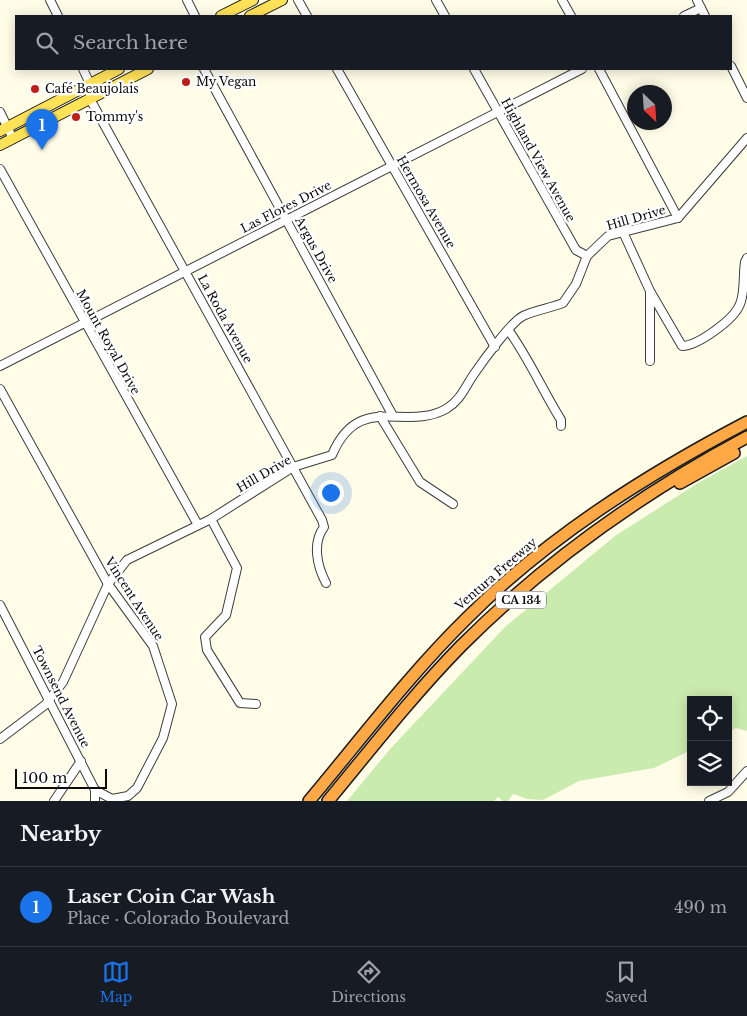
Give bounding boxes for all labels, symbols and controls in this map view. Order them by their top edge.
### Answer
search box [15,15,732,70]
icon: search [33,29,61,57]
text: Search here [73,31,188,54]
place label: My Vegan [196,74,256,89]
marker: My Vegan [180,76,192,88]
place label: Café Beaujolais [45,81,139,96]
marker: Café Beaujolais [29,83,41,95]
north arrow [627,85,672,130]
street label: Highland View Avenue [498,95,579,224]
pin: 1 [26,109,58,150]
place label: Tommy's [86,109,143,124]
marker: Tommy's [70,111,82,123]
street label: Hermosa Avenue [394,153,459,251]
street label: Las Flores Drive [238,177,334,236]
street label: Hill Drive [605,202,667,233]
street label: Argus Drive [292,213,341,286]
street label: La Roda Avenue [195,272,256,366]
street label: Mount Royal Drive [73,287,144,397]
street label: Hill Drive [234,452,294,495]
your location [318,480,344,506]
street label: Ventura Freeway [451,534,540,614]
street label: Vincent Avenue [101,553,167,643]
road number: CA 134 [496,592,546,608]
street label: Townsend Avenue [29,644,94,750]
map controls [687,696,732,786]
button: locate [687,696,732,741]
button: layers [687,741,732,786]
scale bar [15,766,108,789]
text: 100 m [22,769,67,787]
text: Nearby [20,821,101,847]
text: Laser Coin Car Wash [67,885,275,908]
text: 1 [33,897,39,917]
text: 490 m [674,897,727,917]
text: Place · Colorado Boulevard [67,908,289,928]
tab: Map [100,958,132,1006]
tab: Directions [331,958,406,1006]
tab: Saved [605,958,647,1006]

